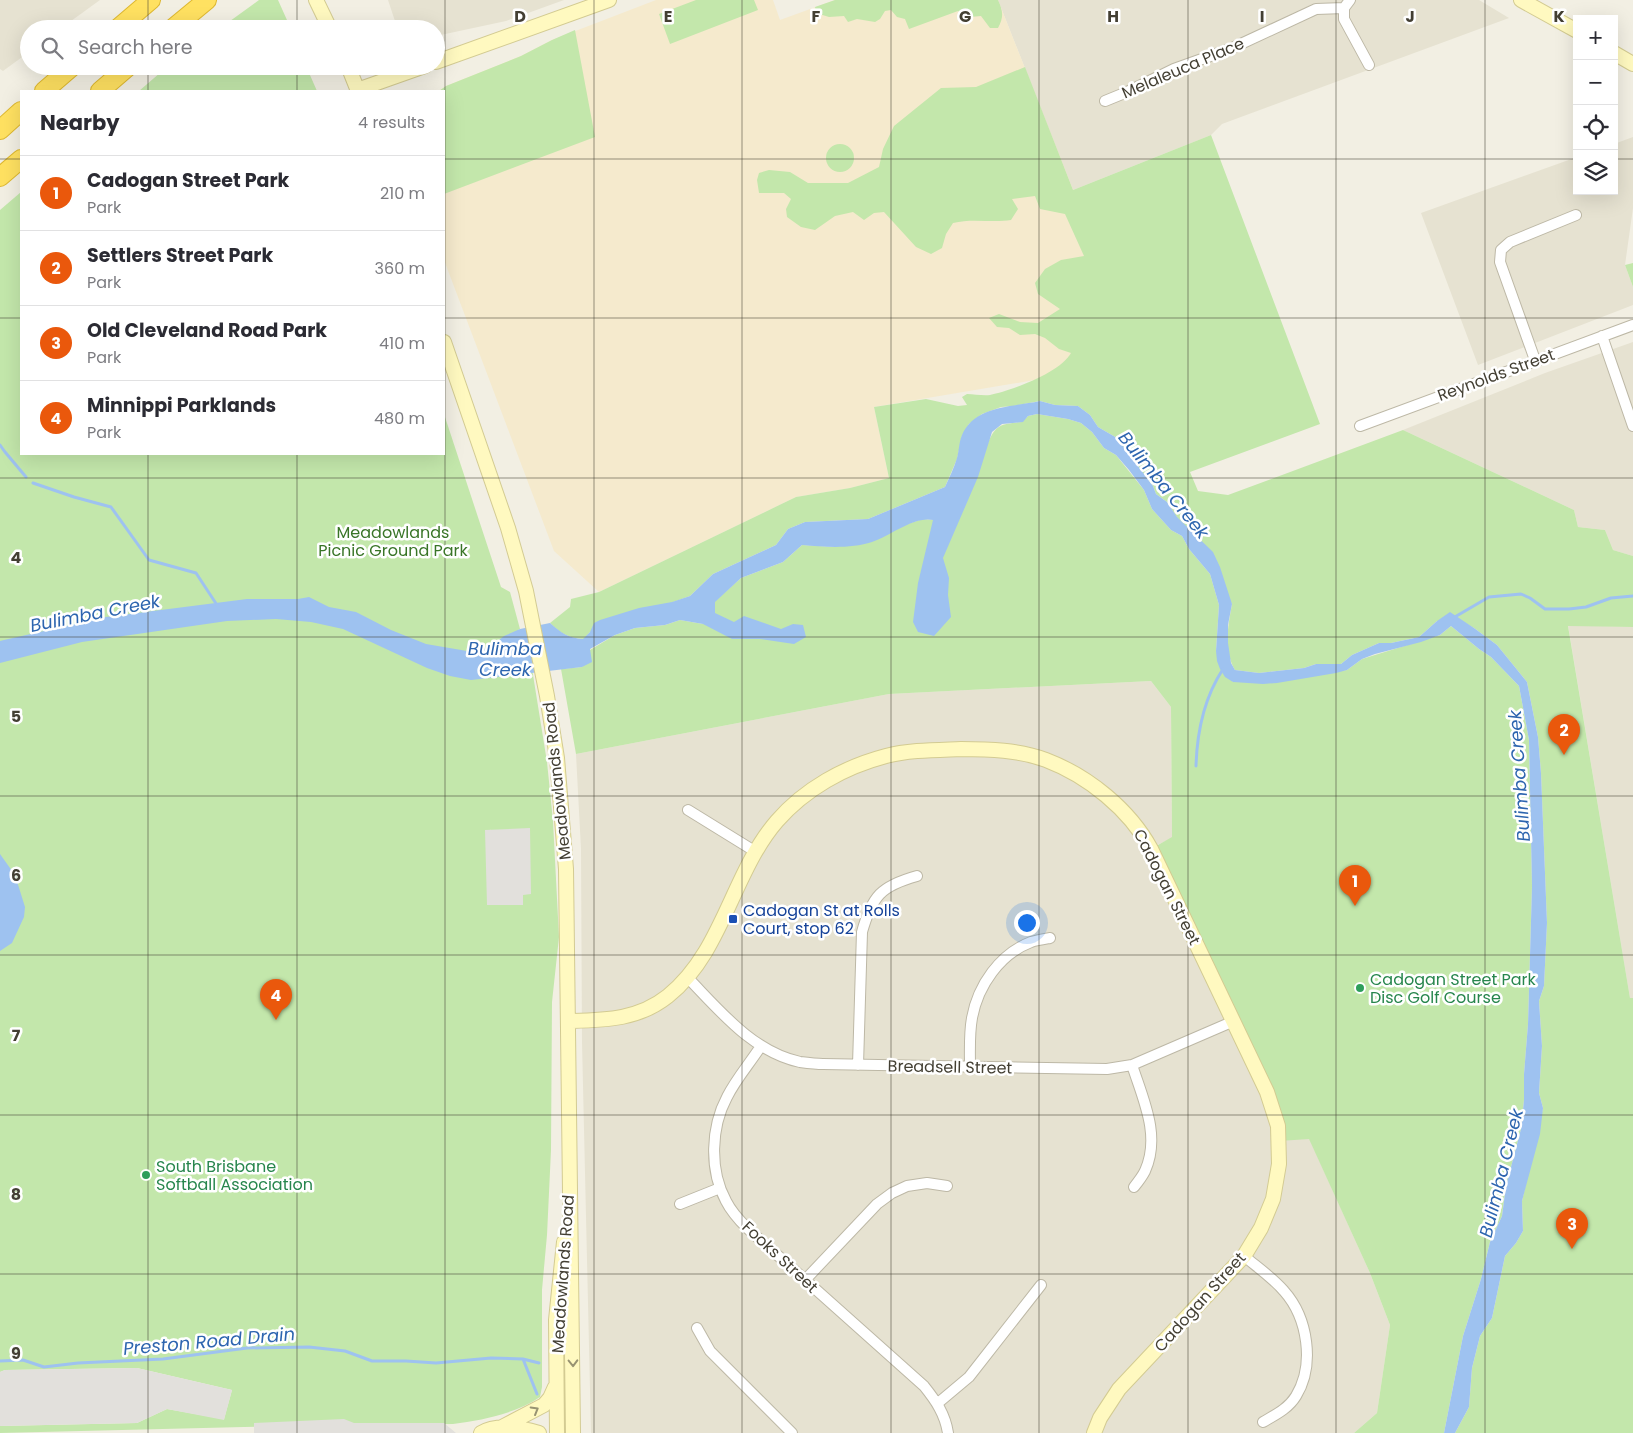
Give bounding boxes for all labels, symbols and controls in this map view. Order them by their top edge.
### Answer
text: D [514,5,526,28]
text: E [664,5,672,28]
text: F [812,5,821,28]
text: G [959,5,971,28]
text: H [1107,5,1119,28]
text: I [1260,5,1264,28]
text: J [1405,5,1415,28]
text: K [1553,5,1565,28]
map controls [1573,15,1618,195]
button: + [1573,15,1618,60]
search box [20,20,445,75]
street label: Melaleuca Place [1118,32,1248,104]
icon: search [38,34,66,62]
text: Search here [78,34,192,61]
button: − [1573,60,1618,105]
button: locate [1573,105,1618,150]
text: Nearby [40,108,120,137]
text: 4 results [358,111,425,134]
button: layers [1573,150,1618,195]
text: Cadogan Street Park [87,167,289,194]
text: 1 [53,182,59,205]
text: 210 m [380,182,425,205]
text: Park [87,196,121,219]
text: Settlers Street Park [87,242,273,269]
text: 2 [51,257,61,280]
text: 360 m [375,257,425,280]
text: Park [87,271,121,294]
text: Old Cleveland Road Park [87,317,327,344]
text: 3 [51,332,61,355]
text: 410 m [379,332,425,355]
street label: Reynolds Street [1434,343,1558,407]
text: Park [87,346,121,369]
text: Minnippi Parklands [87,392,276,419]
text: 4 [51,407,61,430]
text: 480 m [374,407,425,430]
text: Park [87,421,121,444]
water label: Bulimba Creek [1113,426,1216,545]
park label: Meadowlands Picnic Ground Park [318,521,469,562]
text: 4 [11,546,22,569]
water label: Bulimba Creek [28,588,163,638]
water label: Bulimba Creek [468,636,542,682]
street label: Meadowlands Road [537,701,577,861]
text: 5 [11,705,21,728]
water label: Bulimba Creek [1502,709,1536,843]
pin: 2 [1548,714,1580,755]
street label: Cadogan Street [1128,825,1206,949]
text: 6 [11,864,21,887]
pin: 1 [1339,865,1371,906]
place label: Cadogan St at Rolls Court, stop 62 [743,899,900,940]
your location [1014,910,1040,936]
marker: Cadogan St at Rolls Court, stop 62 [727,913,739,925]
place label: Cadogan Street Park Disc Golf Course [1370,968,1537,1009]
pin: 4 [260,979,292,1020]
marker: Cadogan Street Park Disc Golf Course [1354,982,1366,994]
text: 7 [12,1024,21,1047]
street label: Breadsell Street [888,1054,1013,1080]
water label: Bulimba Creek [1473,1105,1529,1240]
place label: South Brisbane Softball Association [156,1155,313,1196]
marker: South Brisbane Softball Association [140,1169,152,1181]
text: 8 [11,1183,21,1206]
street label: Meadowlands Road [546,1194,580,1354]
pin: 3 [1556,1208,1588,1249]
street label: Fooks Street [737,1216,823,1298]
street label: Cadogan Street [1149,1247,1251,1357]
water label: Preston Road Drain [122,1321,296,1361]
text: 9 [11,1342,21,1365]
one-way arrow [568,1360,578,1368]
one-way arrow [530,1407,539,1417]

